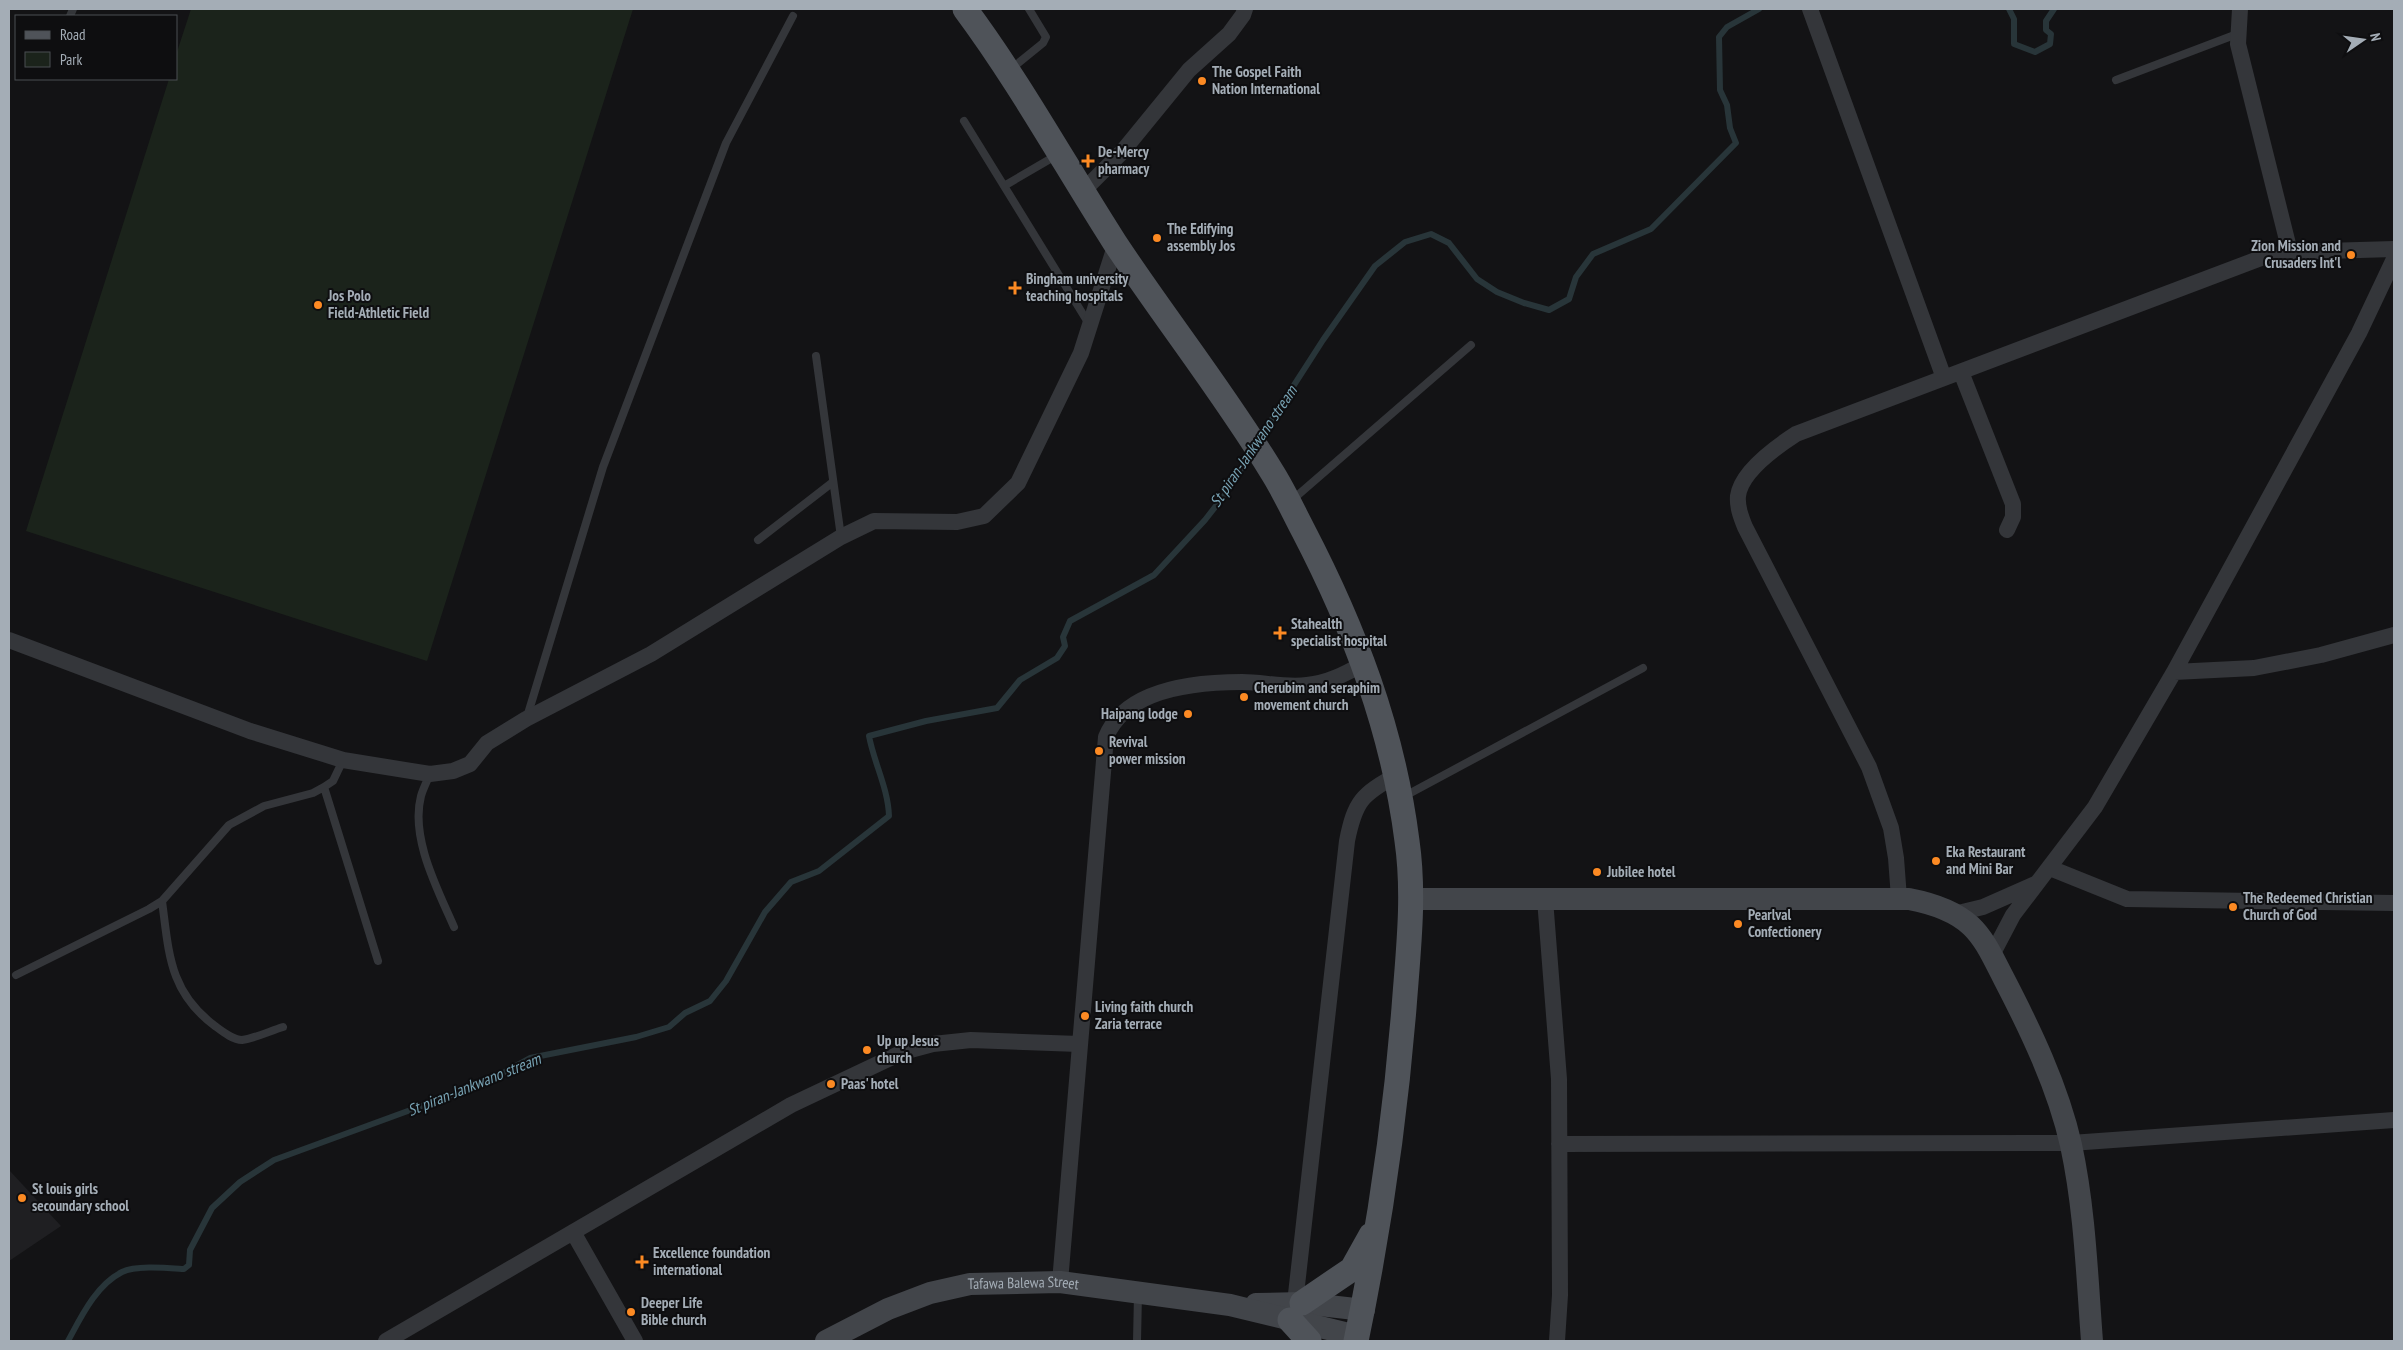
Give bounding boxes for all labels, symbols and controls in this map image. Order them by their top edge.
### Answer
legend [15,15,178,80]
north arrow [2338,15,2388,65]
text: Road [60,25,86,44]
text: N [2366,31,2385,43]
text: Park [60,50,82,69]
place label: The Gospel Faith Nation International [1212,62,1320,98]
marker: The Gospel Faith Nation International [1196,75,1208,87]
place label: De-Mercy pharmacy [1098,142,1150,178]
marker: De-Mercy pharmacy [1082,155,1094,167]
place label: The Edifying assembly Jos [1167,219,1235,255]
marker: The Edifying assembly Jos [1151,232,1163,244]
place label: Zion Mission and Crusaders Int'l [2251,236,2341,272]
marker: Zion Mission and Crusaders Int'l [2345,249,2357,261]
place label: Bingham university teaching hospitals [1026,269,1129,305]
marker: Bingham university teaching hospitals [1008,281,1022,295]
place label: Jos Polo Field-Athletic Field [327,286,429,322]
marker: Jos Polo Field-Athletic Field [312,299,324,311]
water label: St piran-Jankwano stream [1205,380,1302,510]
place label: Stahealth specialist hospital [1291,614,1387,650]
marker: Stahealth specialist hospital [1273,626,1287,640]
place label: Cherubim and seraphim movement church [1254,678,1380,714]
marker: Cherubim and seraphim movement church [1238,691,1250,703]
place label: Haipang lodge [1101,704,1178,723]
marker: Haipang lodge [1182,708,1194,720]
place label: Revival power mission [1109,732,1186,768]
marker: Revival power mission [1093,745,1105,757]
place label: Eka Restaurant and Mini Bar [1946,842,2026,878]
marker: Eka Restaurant and Mini Bar [1930,855,1942,867]
place label: Jubilee hotel [1606,862,1676,881]
marker: Jubilee hotel [1591,866,1603,878]
place label: The Redeemed Christian Church of God [2243,888,2373,924]
marker: The Redeemed Christian Church of God [2227,901,2239,913]
place label: Pearlval Confectionery [1748,905,1822,941]
marker: Pearlval Confectionery [1732,918,1744,930]
place label: Living faith church Zaria terrace [1095,997,1194,1033]
marker: Living faith church Zaria terrace [1079,1010,1091,1022]
place label: Up up Jesus church [877,1031,939,1067]
marker: Up up Jesus church [861,1044,873,1056]
water label: St piran-Jankwano stream [405,1048,545,1120]
place label: Paas' hotel [841,1074,899,1093]
marker: Paas' hotel [825,1078,837,1090]
place label: St louis girls secoundary school [32,1179,129,1215]
marker: St louis girls secoundary school [16,1192,28,1204]
place label: Excellence foundation international [653,1243,771,1279]
marker: Excellence foundation international [635,1255,649,1269]
street label: Tafawa Balewa Street [967,1272,1080,1293]
place label: Deeper Life Bible church [641,1293,707,1329]
marker: Deeper Life Bible church [625,1306,637,1318]

